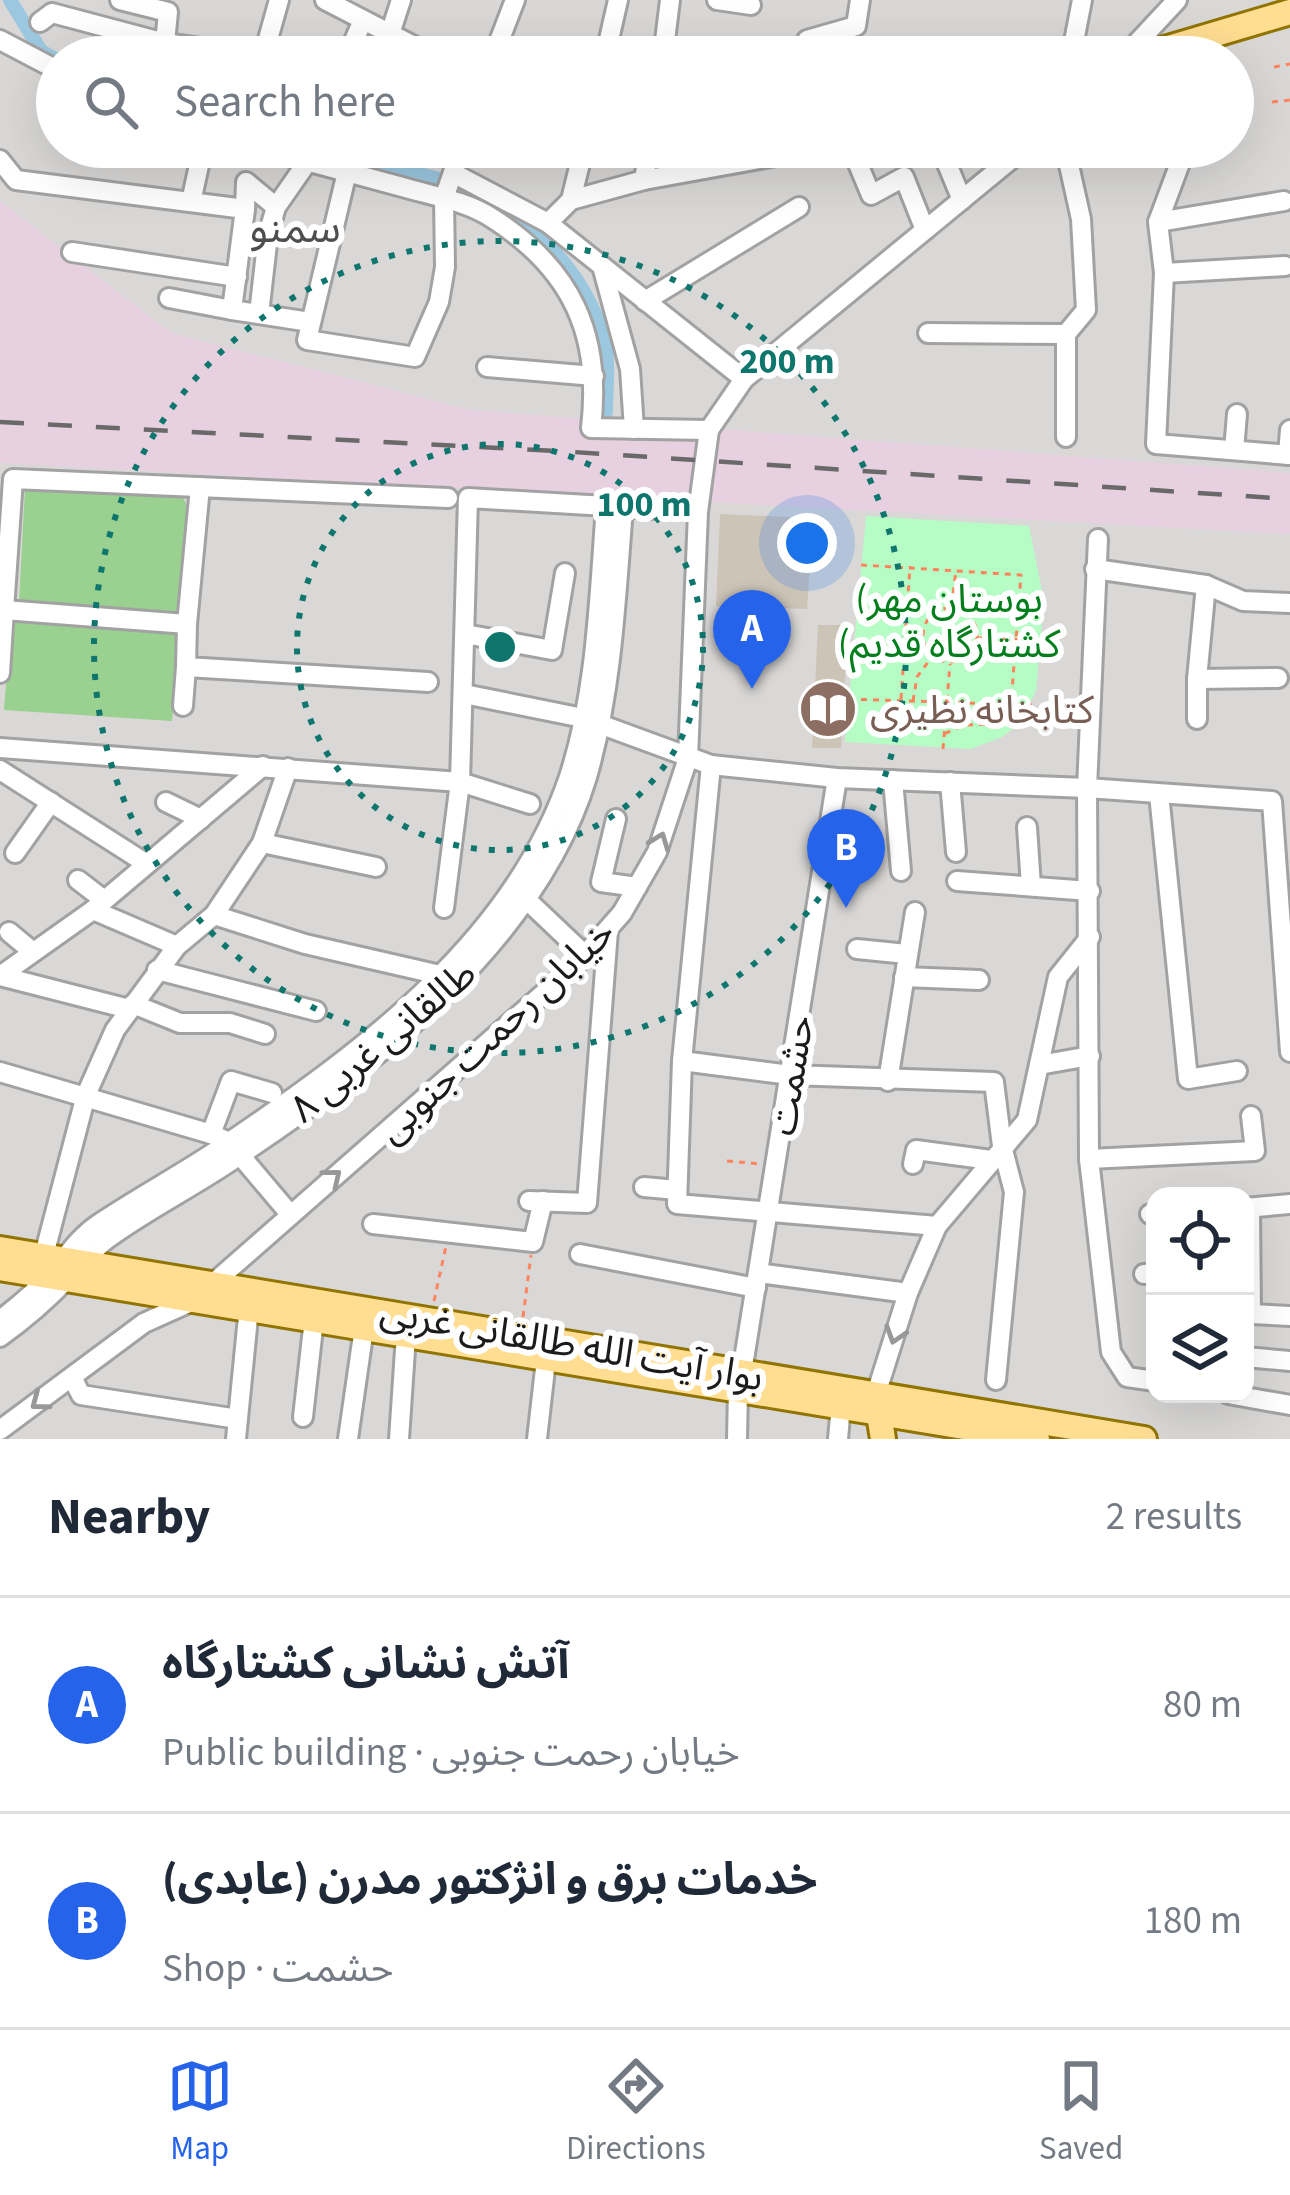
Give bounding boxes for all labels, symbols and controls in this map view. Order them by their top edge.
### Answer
search box [36,36,1254,168]
icon: search [78,69,144,135]
text: Search here [174,70,396,134]
district label: سمنو [249,199,341,259]
text: 200 m [739,336,835,387]
text: 100 m [596,479,692,530]
your location [777,513,837,573]
park label: (بوستان مهر (کشتارگاه قدیم [838,572,1061,673]
pin: A [713,590,791,689]
centre of rings [479,626,521,668]
library icon: کتابخانه نظیری [797,678,859,740]
place label: کتابخانه نظیری [870,683,1095,739]
pin: B [807,809,885,908]
one-way arrow [645,832,670,853]
street label: خیابان رحمت جنوبی [365,906,628,1157]
street label: طالقانی غربی ۸ [278,947,489,1137]
street label: حشمت [755,1011,829,1140]
one-way arrow [319,1170,341,1192]
map controls [1146,1187,1254,1403]
button: locate [1146,1187,1254,1295]
street label: بوار آیت الله طالقانی غربی [376,1284,768,1406]
button: layers [1146,1295,1254,1403]
one-way arrow [884,1324,909,1345]
one-way arrow [30,1387,52,1409]
text: Nearby [48,1481,210,1553]
text: 2 results [1106,1489,1242,1545]
text: آتش نشانی کشتارگاه [162,1632,569,1696]
text: A [76,1677,98,1733]
text: 80 m [1163,1677,1242,1733]
text: Public building · خیابان رحمت جنوبی [162,1725,740,1781]
text: خدمات برق و انژکتور مدرن (عابدی) [162,1848,817,1912]
text: B [75,1893,99,1949]
text: 180 m [1144,1893,1242,1949]
text: Shop · حشمت [162,1941,393,1997]
tab: Map [167,2053,233,2172]
tab: Directions [566,2053,706,2172]
tab: Saved [1039,2053,1123,2172]

